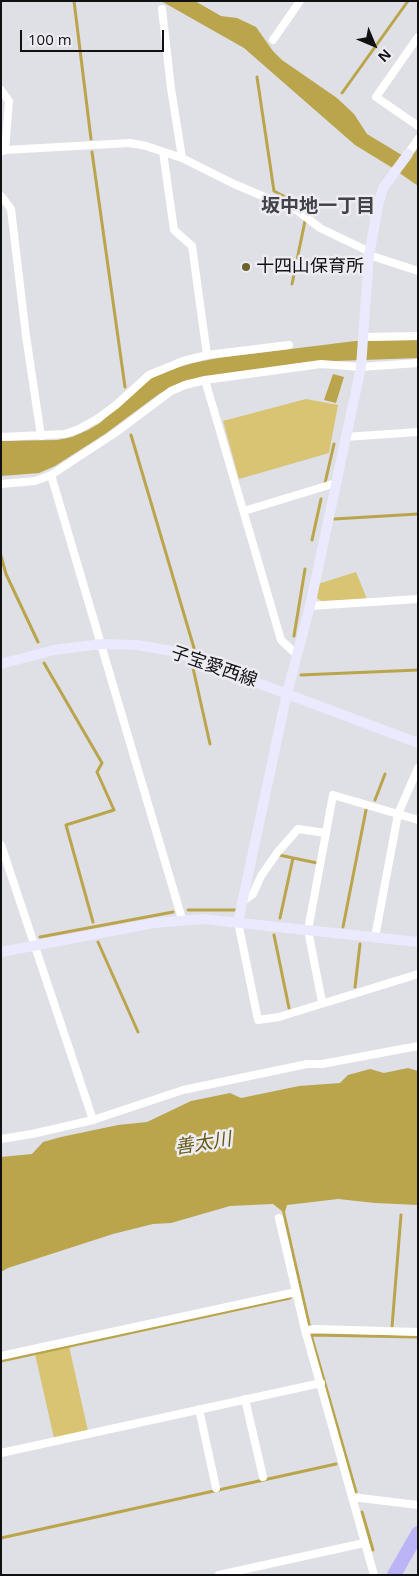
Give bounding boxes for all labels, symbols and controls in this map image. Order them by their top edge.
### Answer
scale bar [22,20,166,52]
north arrow [349,20,399,70]
text: 100 m [28,29,72,49]
text: N [374,45,396,67]
district label: 坂中地一丁目 [261,196,375,218]
place label: 十四山保育所 [256,256,364,278]
marker: 十四山保育所 [240,261,252,273]
street label: 子宝愛西線 [168,642,260,692]
water label: 善太川 [173,1128,233,1160]

